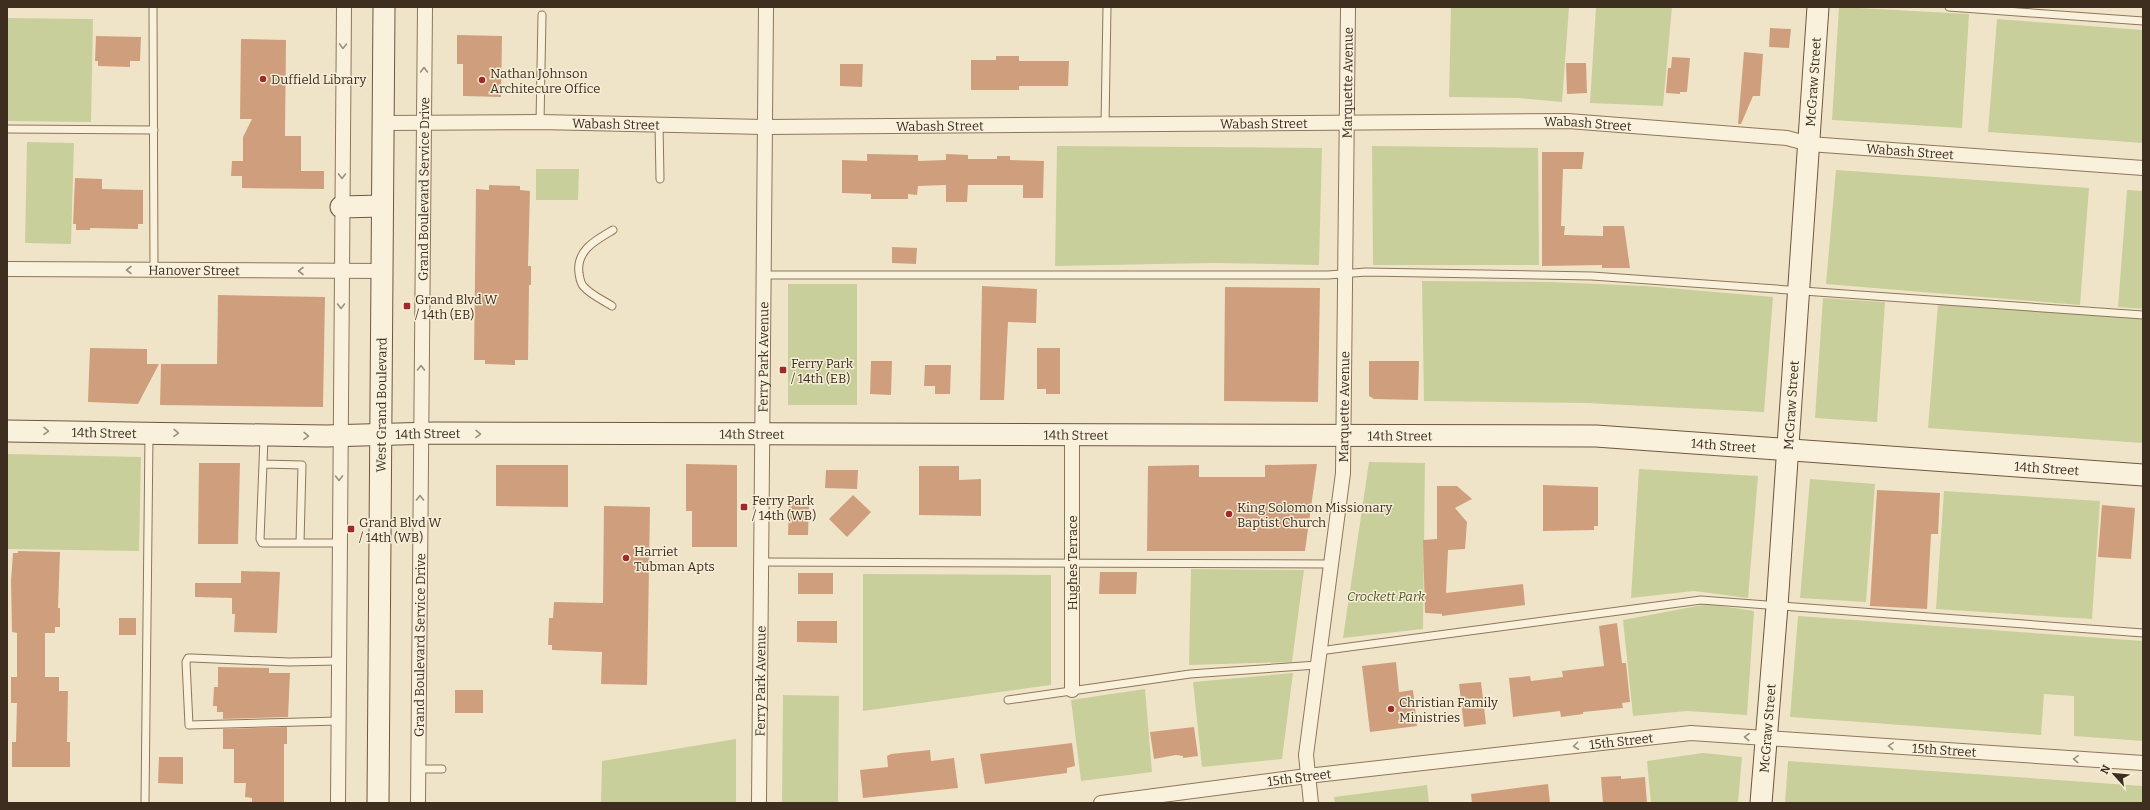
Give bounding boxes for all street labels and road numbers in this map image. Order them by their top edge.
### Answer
street label: Marquette Avenue [1340,27,1356,138]
street label: McGraw Street [1803,36,1824,127]
street label: Grand Boulevard Service Drive [416,97,432,281]
street label: Wabash Street [1544,114,1632,134]
street label: Wabash Street [572,116,660,133]
street label: Wabash Street [1220,116,1308,132]
street label: Wabash Street [896,118,984,134]
street label: Wabash Street [1866,141,1955,162]
street label: Hanover Street [148,263,240,278]
street label: Ferry Park Avenue [755,302,771,412]
street label: West Grand Boulevard [373,337,390,473]
street label: Marquette Avenue [1336,351,1352,462]
street label: McGraw Street [1781,360,1802,450]
street label: 14th Street [71,425,137,441]
street label: 14th Street [395,426,461,442]
street label: 14th Street [719,427,785,442]
street label: 14th Street [1043,428,1109,443]
street label: 14th Street [1367,428,1433,444]
street label: 14th Street [1691,436,1757,455]
street label: 14th Street [2014,459,2080,478]
street label: Hughes Terrace [1065,515,1080,611]
street label: Grand Boulevard Service Drive [412,553,428,737]
street label: Ferry Park Avenue [753,626,769,736]
street label: McGraw Street [1756,683,1779,774]
street label: 15th Street [1589,730,1654,752]
street label: 15th Street [1912,741,1977,760]
street label: 15th Street [1267,766,1332,789]

